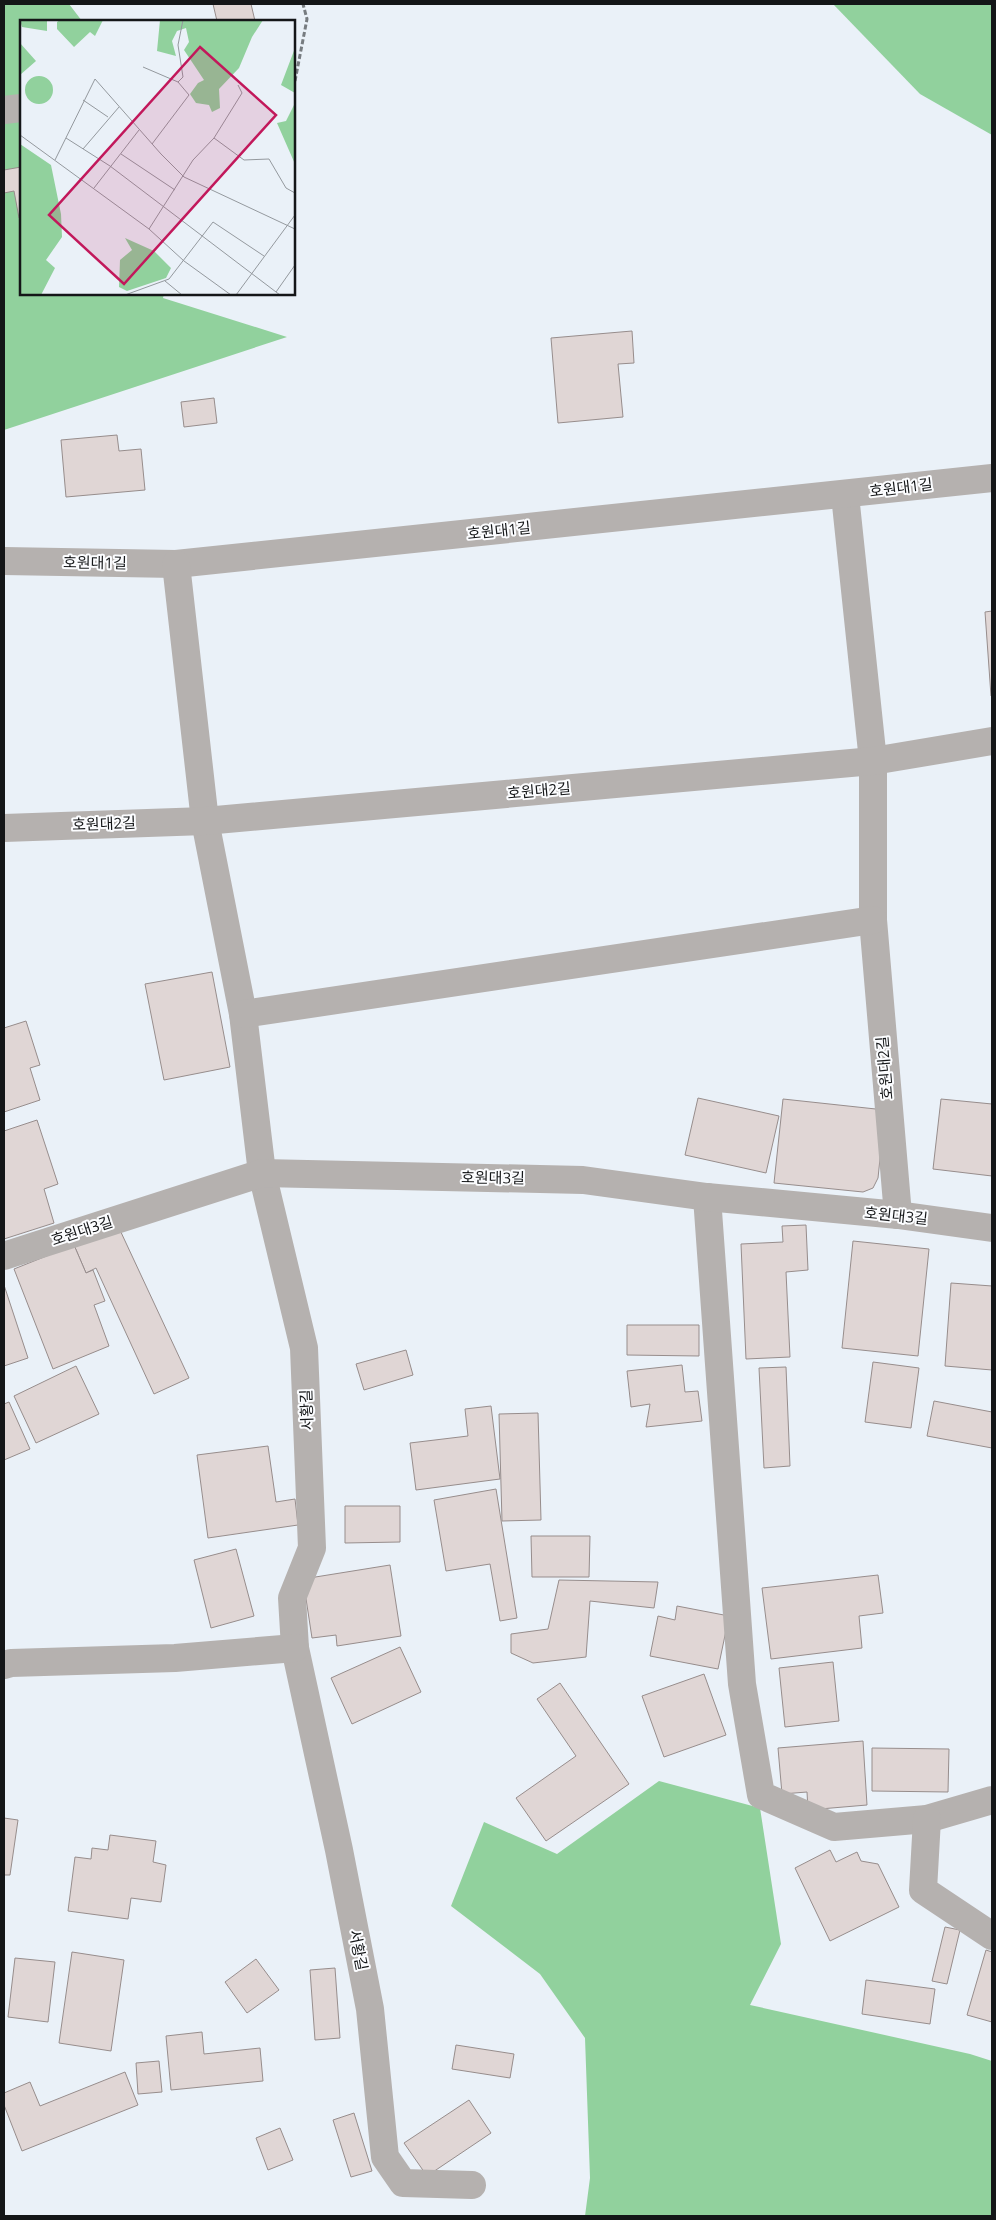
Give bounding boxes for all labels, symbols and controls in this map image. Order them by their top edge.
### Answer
inset map [20,20,295,295]
street label: 호원대1길 [868,473,934,501]
street label: 호원대1길 [466,517,532,543]
street label: 호원대1길 [63,551,127,573]
street label: 호원대2길 [506,777,572,803]
street label: 호원대2길 [72,812,136,834]
street label: 호원대2길 [871,1035,897,1101]
street label: 호원대3길 [461,1166,525,1188]
street label: 호원대3길 [863,1202,929,1228]
street label: 호원대3길 [48,1211,115,1249]
street label: 서황길 [295,1389,317,1431]
street label: 서황길 [345,1928,373,1972]

